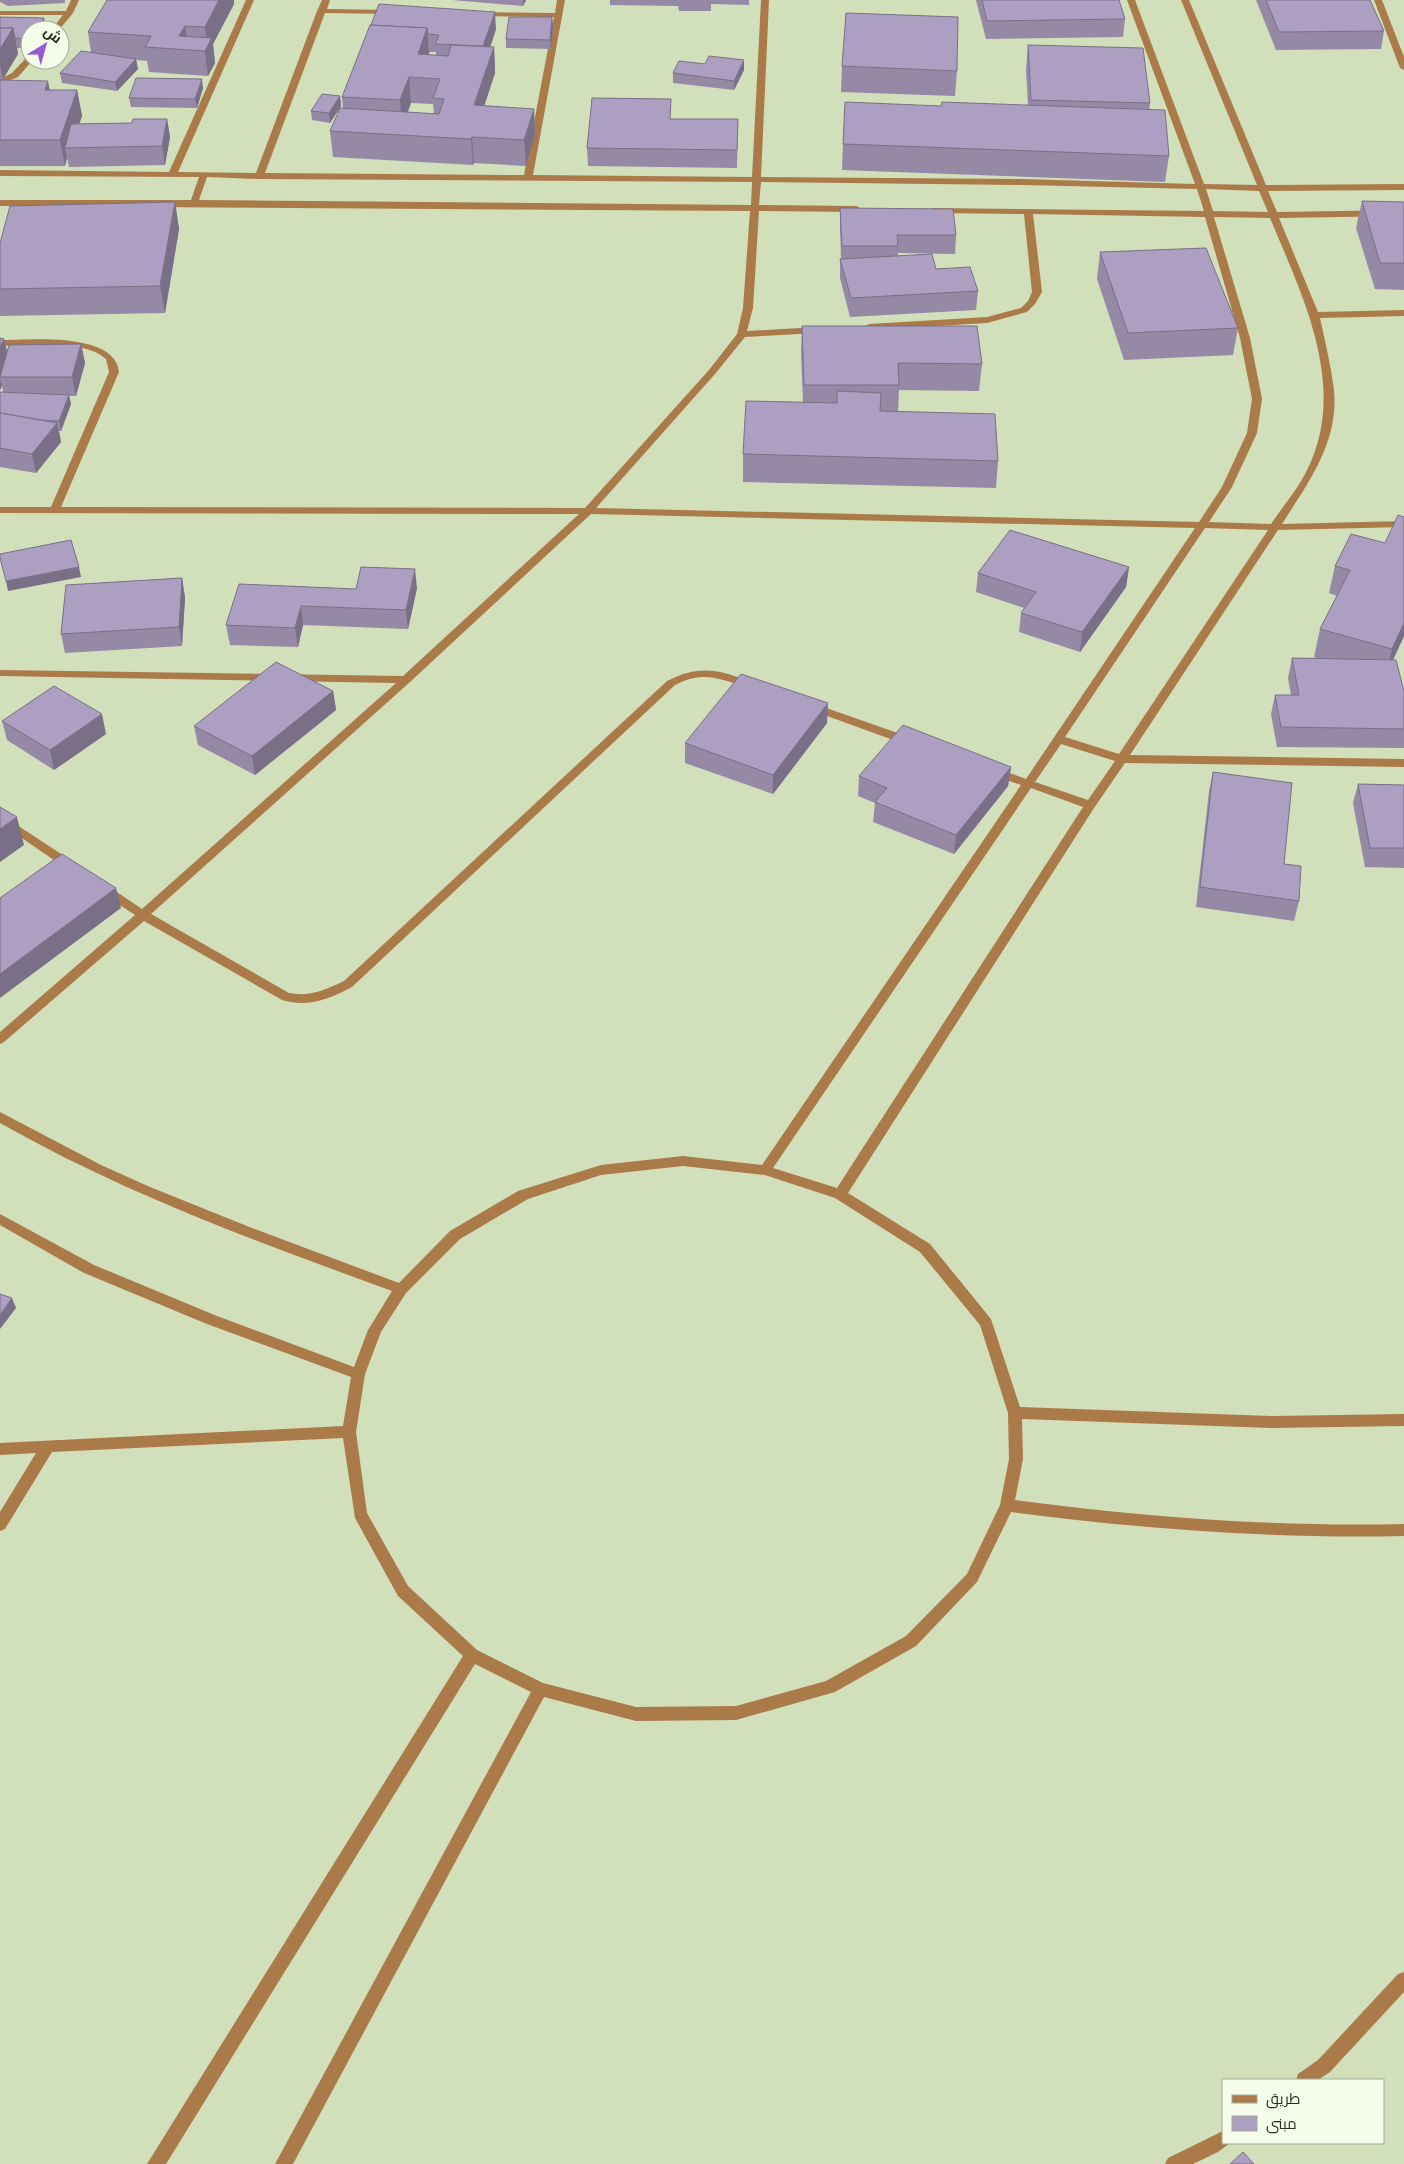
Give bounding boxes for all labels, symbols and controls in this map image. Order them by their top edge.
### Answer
north arrow [20,20,70,70]
text: ش [40,22,65,47]
legend [1222,2079,1384,2144]
text: طريق [1266,2089,1300,2109]
text: مبنى [1266,2114,1297,2134]

